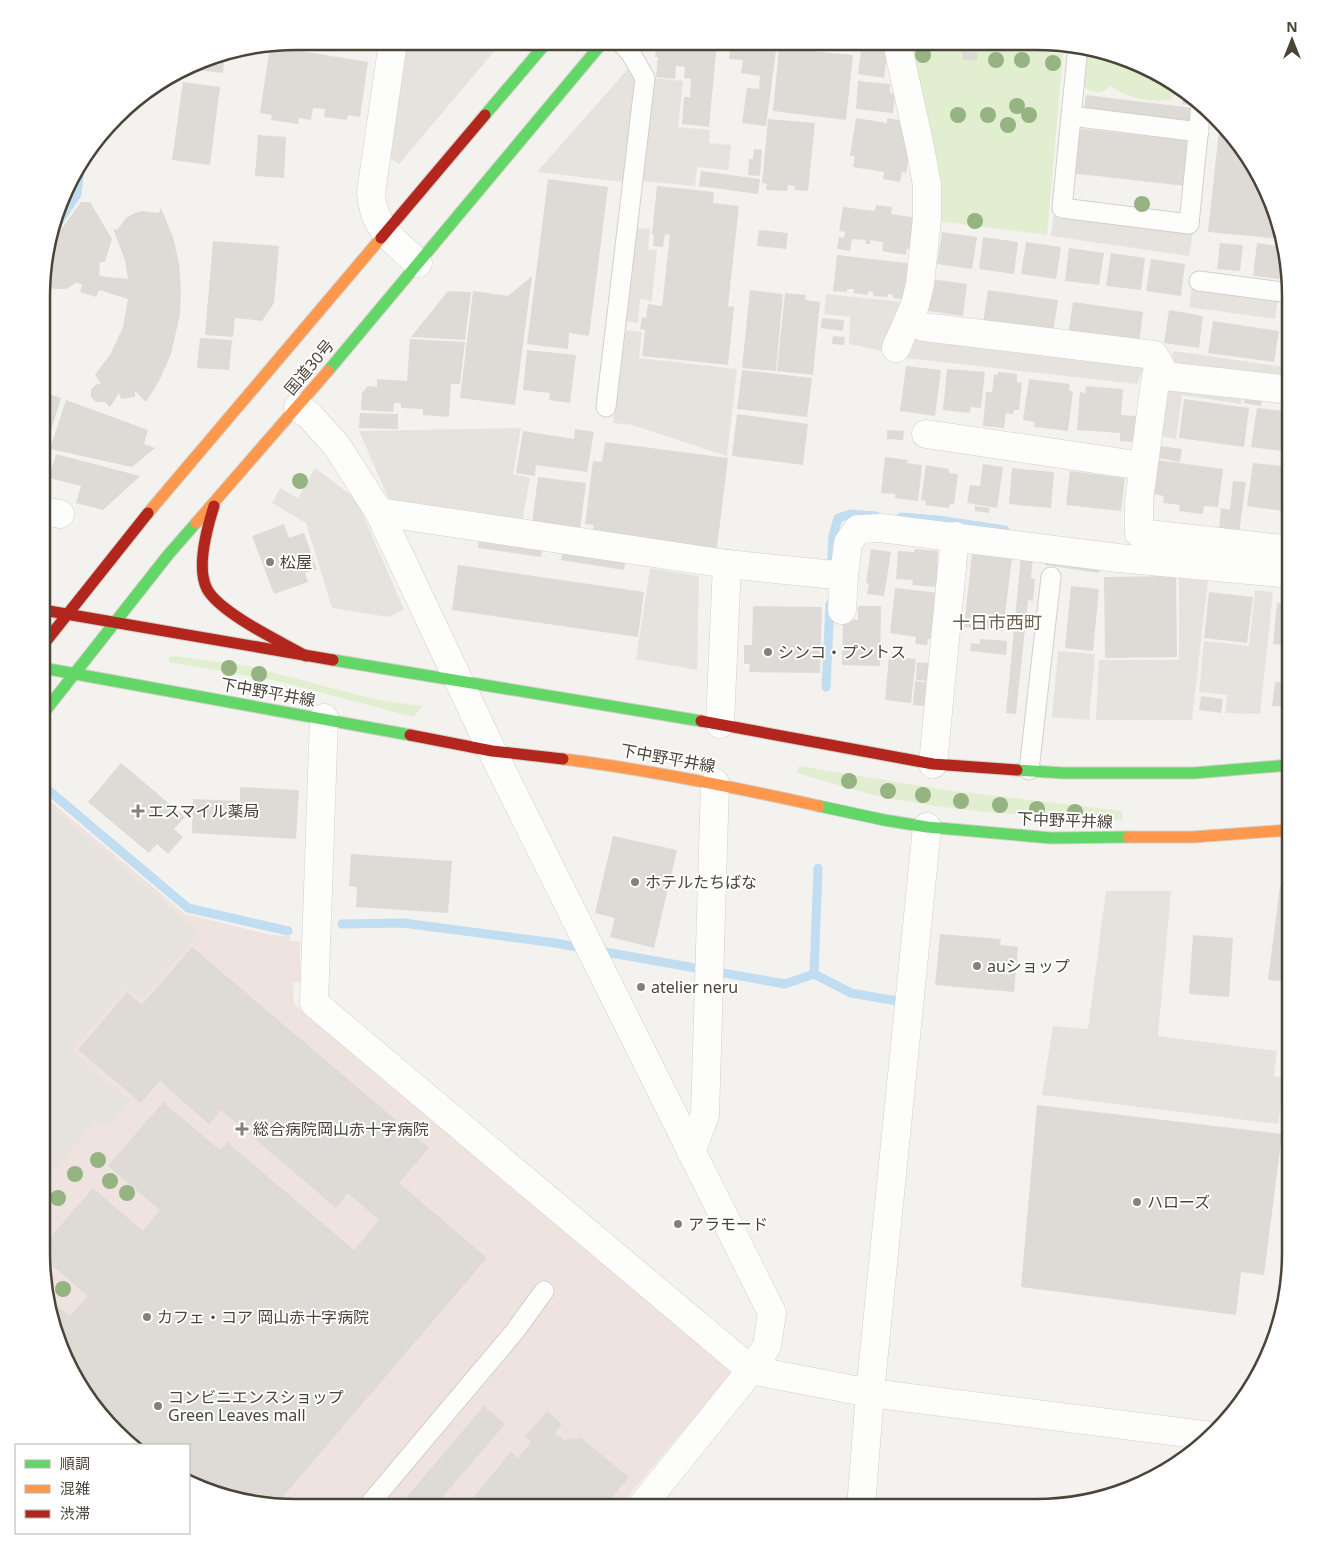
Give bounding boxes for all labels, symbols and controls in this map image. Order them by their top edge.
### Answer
north arrow [1267,15,1317,65]
text: N [1286,17,1298,36]
street label: 国道30号 [279,335,339,399]
place label: 松屋 [280,551,312,573]
marker: 松屋 [264,556,276,568]
district label: 十日市西町 [952,610,1042,634]
place label: シンコ・プントス [778,641,906,663]
marker: シンコ・プントス [762,646,774,658]
street label: 下中野平井線 [219,673,317,711]
street label: 下中野平井線 [619,739,717,777]
place label: エスマイル薬局 [148,800,260,822]
marker: エスマイル薬局 [132,805,144,817]
street label: 下中野平井線 [1017,807,1113,833]
place label: ホテルたちばな [645,871,757,893]
marker: ホテルたちばな [629,876,641,888]
place label: auショップ [987,955,1070,977]
marker: auショップ [971,960,983,972]
place label: atelier neru [651,976,738,998]
marker: atelier neru [635,981,647,993]
place label: 総合病院岡山赤十字病院 [253,1118,429,1140]
marker: 総合病院岡山赤十字病院 [235,1122,249,1136]
place label: ハローズ [1147,1191,1210,1213]
marker: ハローズ [1131,1196,1143,1208]
place label: アラモード [688,1213,768,1235]
marker: アラモード [672,1218,684,1230]
place label: カフェ・コア 岡山赤十字病院 [157,1306,369,1328]
marker: カフェ・コア 岡山赤十字病院 [141,1311,153,1323]
place label: コンビニエンスショップ Green Leaves mall [168,1386,344,1426]
marker: コンビニエンスショップ Green Leaves mall [152,1400,164,1412]
legend [15,1444,190,1534]
text: 順調 [60,1453,90,1473]
text: 混雑 [60,1478,90,1498]
text: 渋滞 [60,1503,90,1523]

